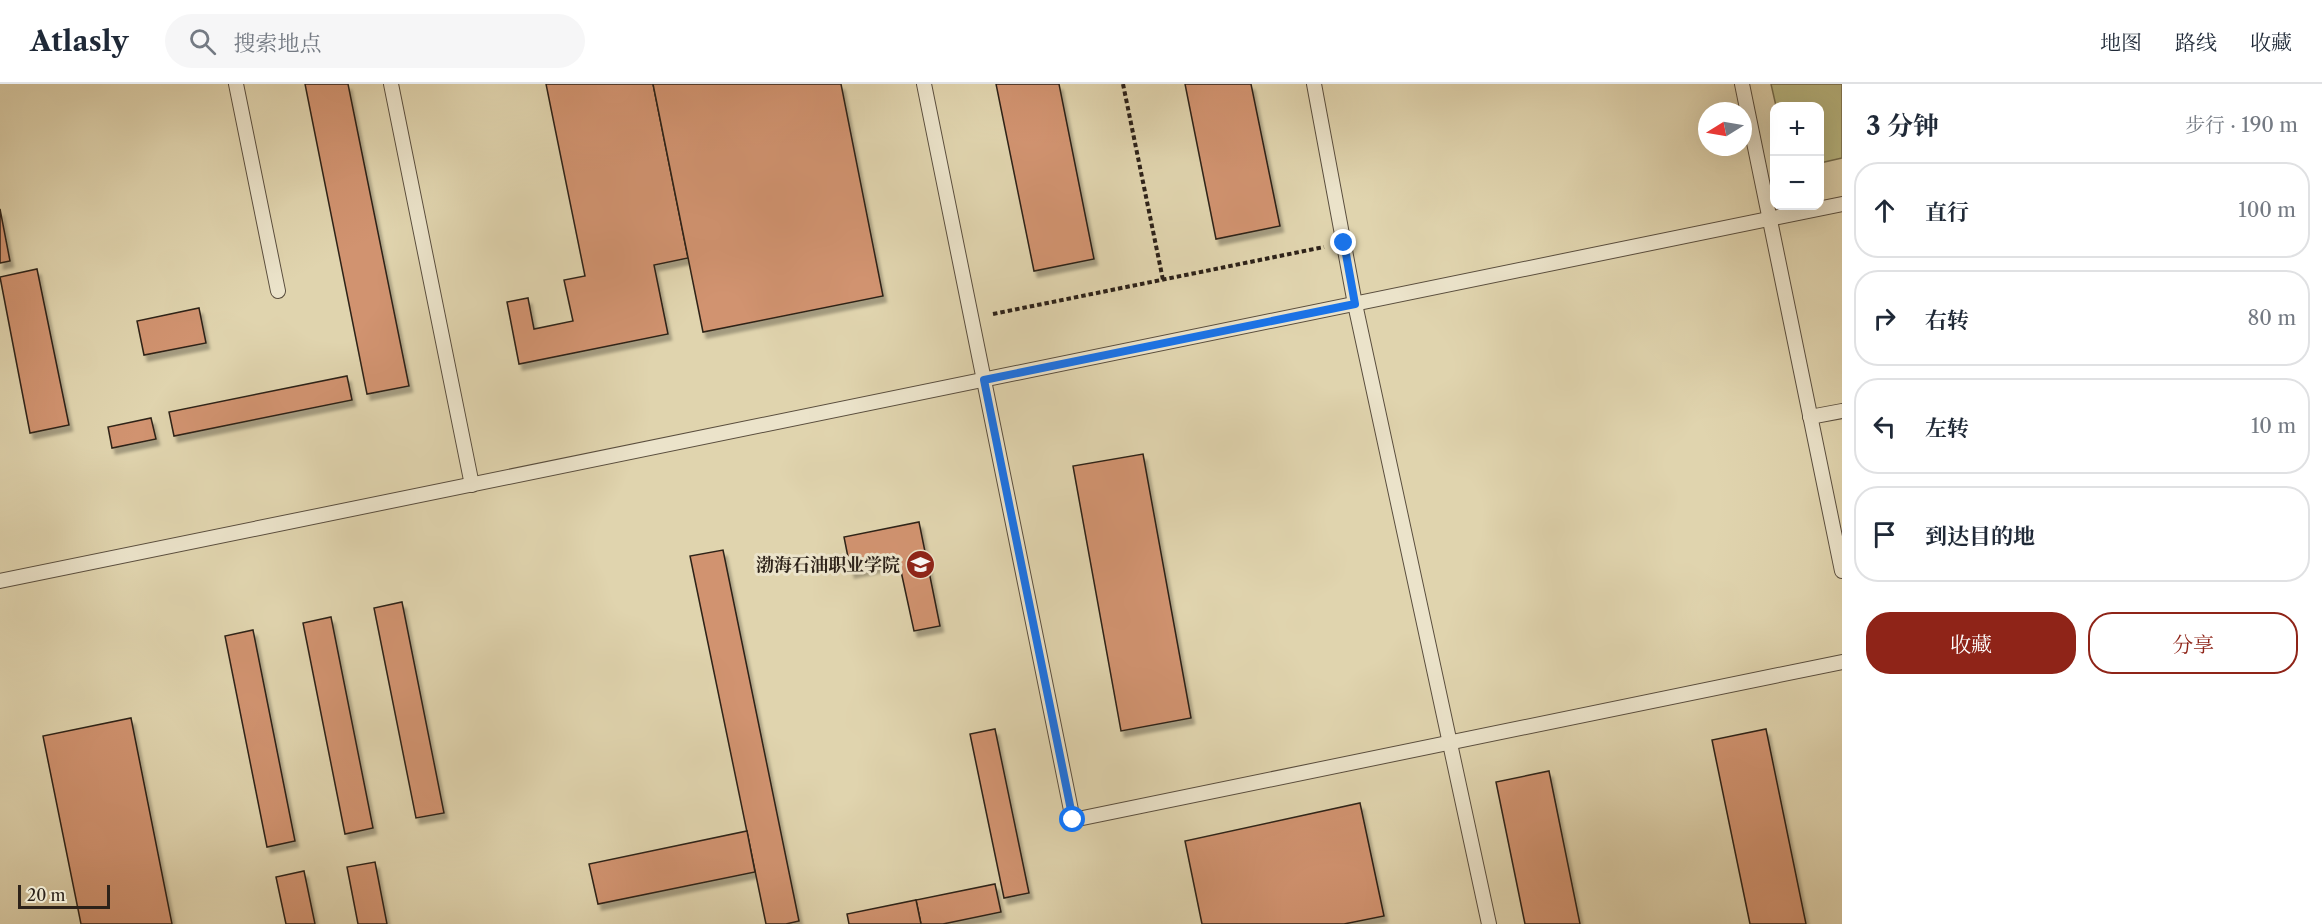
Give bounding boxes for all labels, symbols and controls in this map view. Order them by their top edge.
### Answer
search box [165,14,585,68]
text: Atlasly [30,24,129,58]
icon: search [186,25,219,58]
text: 搜索地点 [234,30,322,57]
text: 地图 [2100,30,2142,55]
text: 路线 [2175,30,2217,55]
text: 收藏 [2250,30,2292,55]
north arrow [1698,102,1752,156]
map controls [1770,102,1824,210]
button: + [1770,102,1824,156]
text: 3 分钟 [1866,110,1939,142]
text: 步行 · 190 m [2185,113,2298,137]
button: − [1770,156,1824,210]
icon: ahead [1868,194,1901,227]
text: 100 m [2238,198,2296,222]
text: 直行 [1925,199,1969,226]
route end [1330,229,1356,255]
icon: right [1868,302,1901,335]
text: 80 m [2248,306,2296,330]
text: 右转 [1925,307,1969,334]
icon: left [1868,410,1901,443]
text: 10 m [2251,414,2296,438]
text: 左转 [1925,415,1969,442]
icon: arrive [1868,518,1901,551]
text: 到达目的地 [1925,523,2035,550]
school or university icon: 渤海石油职业学院 [905,549,937,581]
place label: 渤海石油职业学院 [756,554,900,576]
button: 收藏 [1866,612,2076,674]
button: 分享 [2088,612,2298,674]
route start [1059,806,1085,832]
scale bar [18,882,110,910]
text: 20 m [27,885,66,905]

